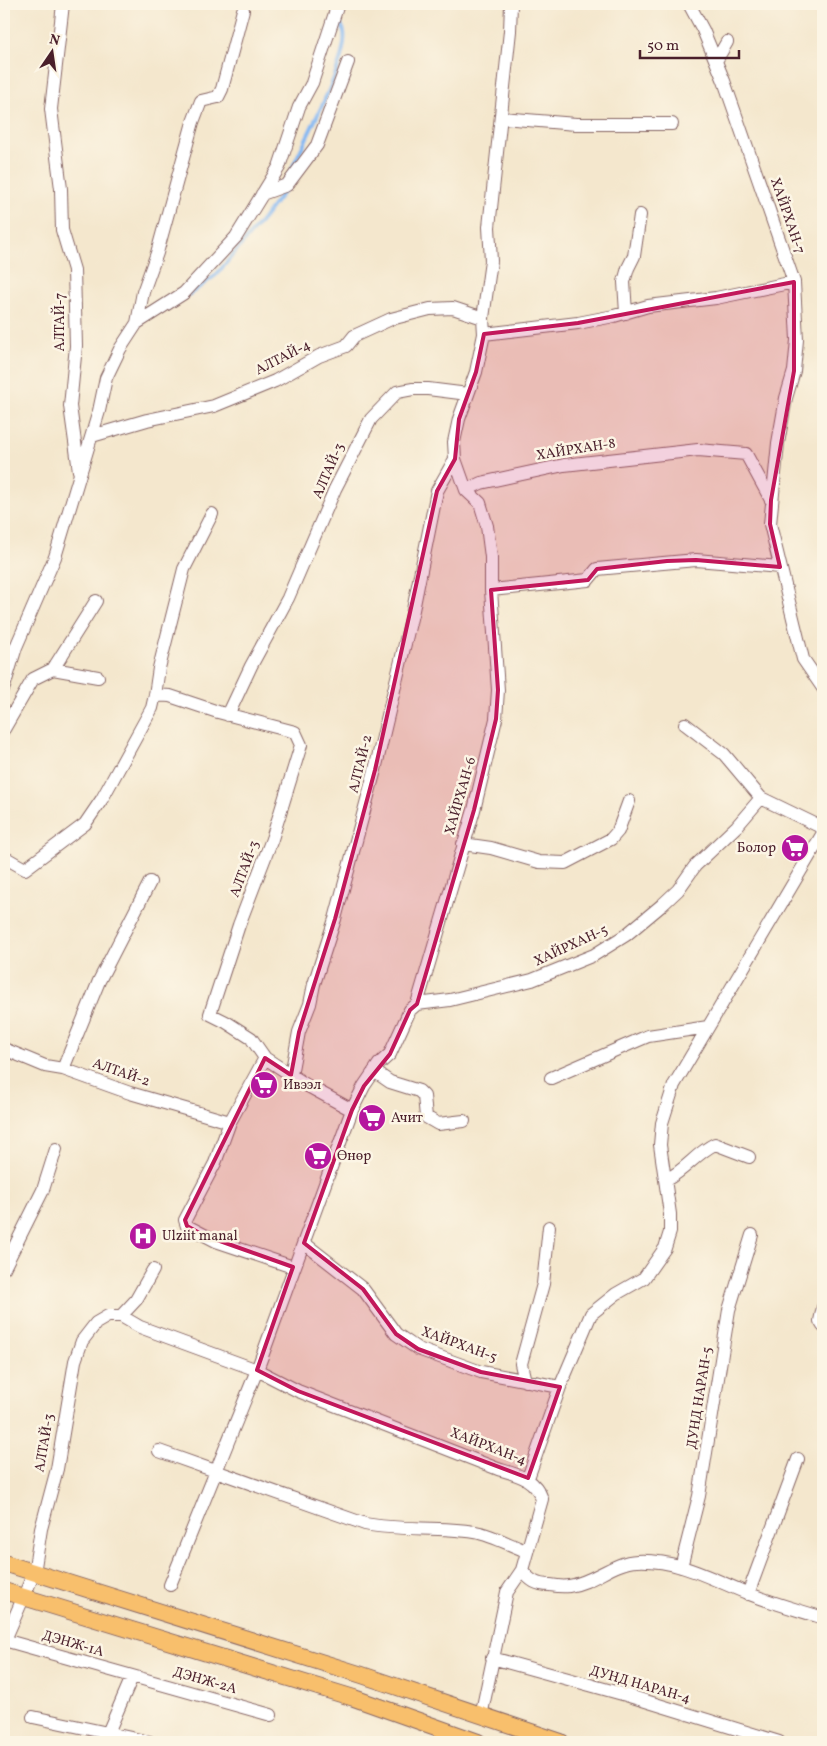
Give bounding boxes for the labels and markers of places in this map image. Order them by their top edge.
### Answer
supermarket icon: Болор [780,833,810,863]
place label: Болор [737,839,776,858]
supermarket icon: Ивээл [249,1070,279,1100]
place label: Ивээл [283,1076,321,1095]
supermarket icon: Ачит [357,1103,387,1133]
place label: Ачит [391,1109,423,1128]
supermarket icon: Өнөр [303,1141,333,1171]
place label: Өнөр [337,1147,371,1166]
hospital icon: Ulziit manal [128,1221,158,1251]
place label: Ulziit manal [162,1227,238,1246]

